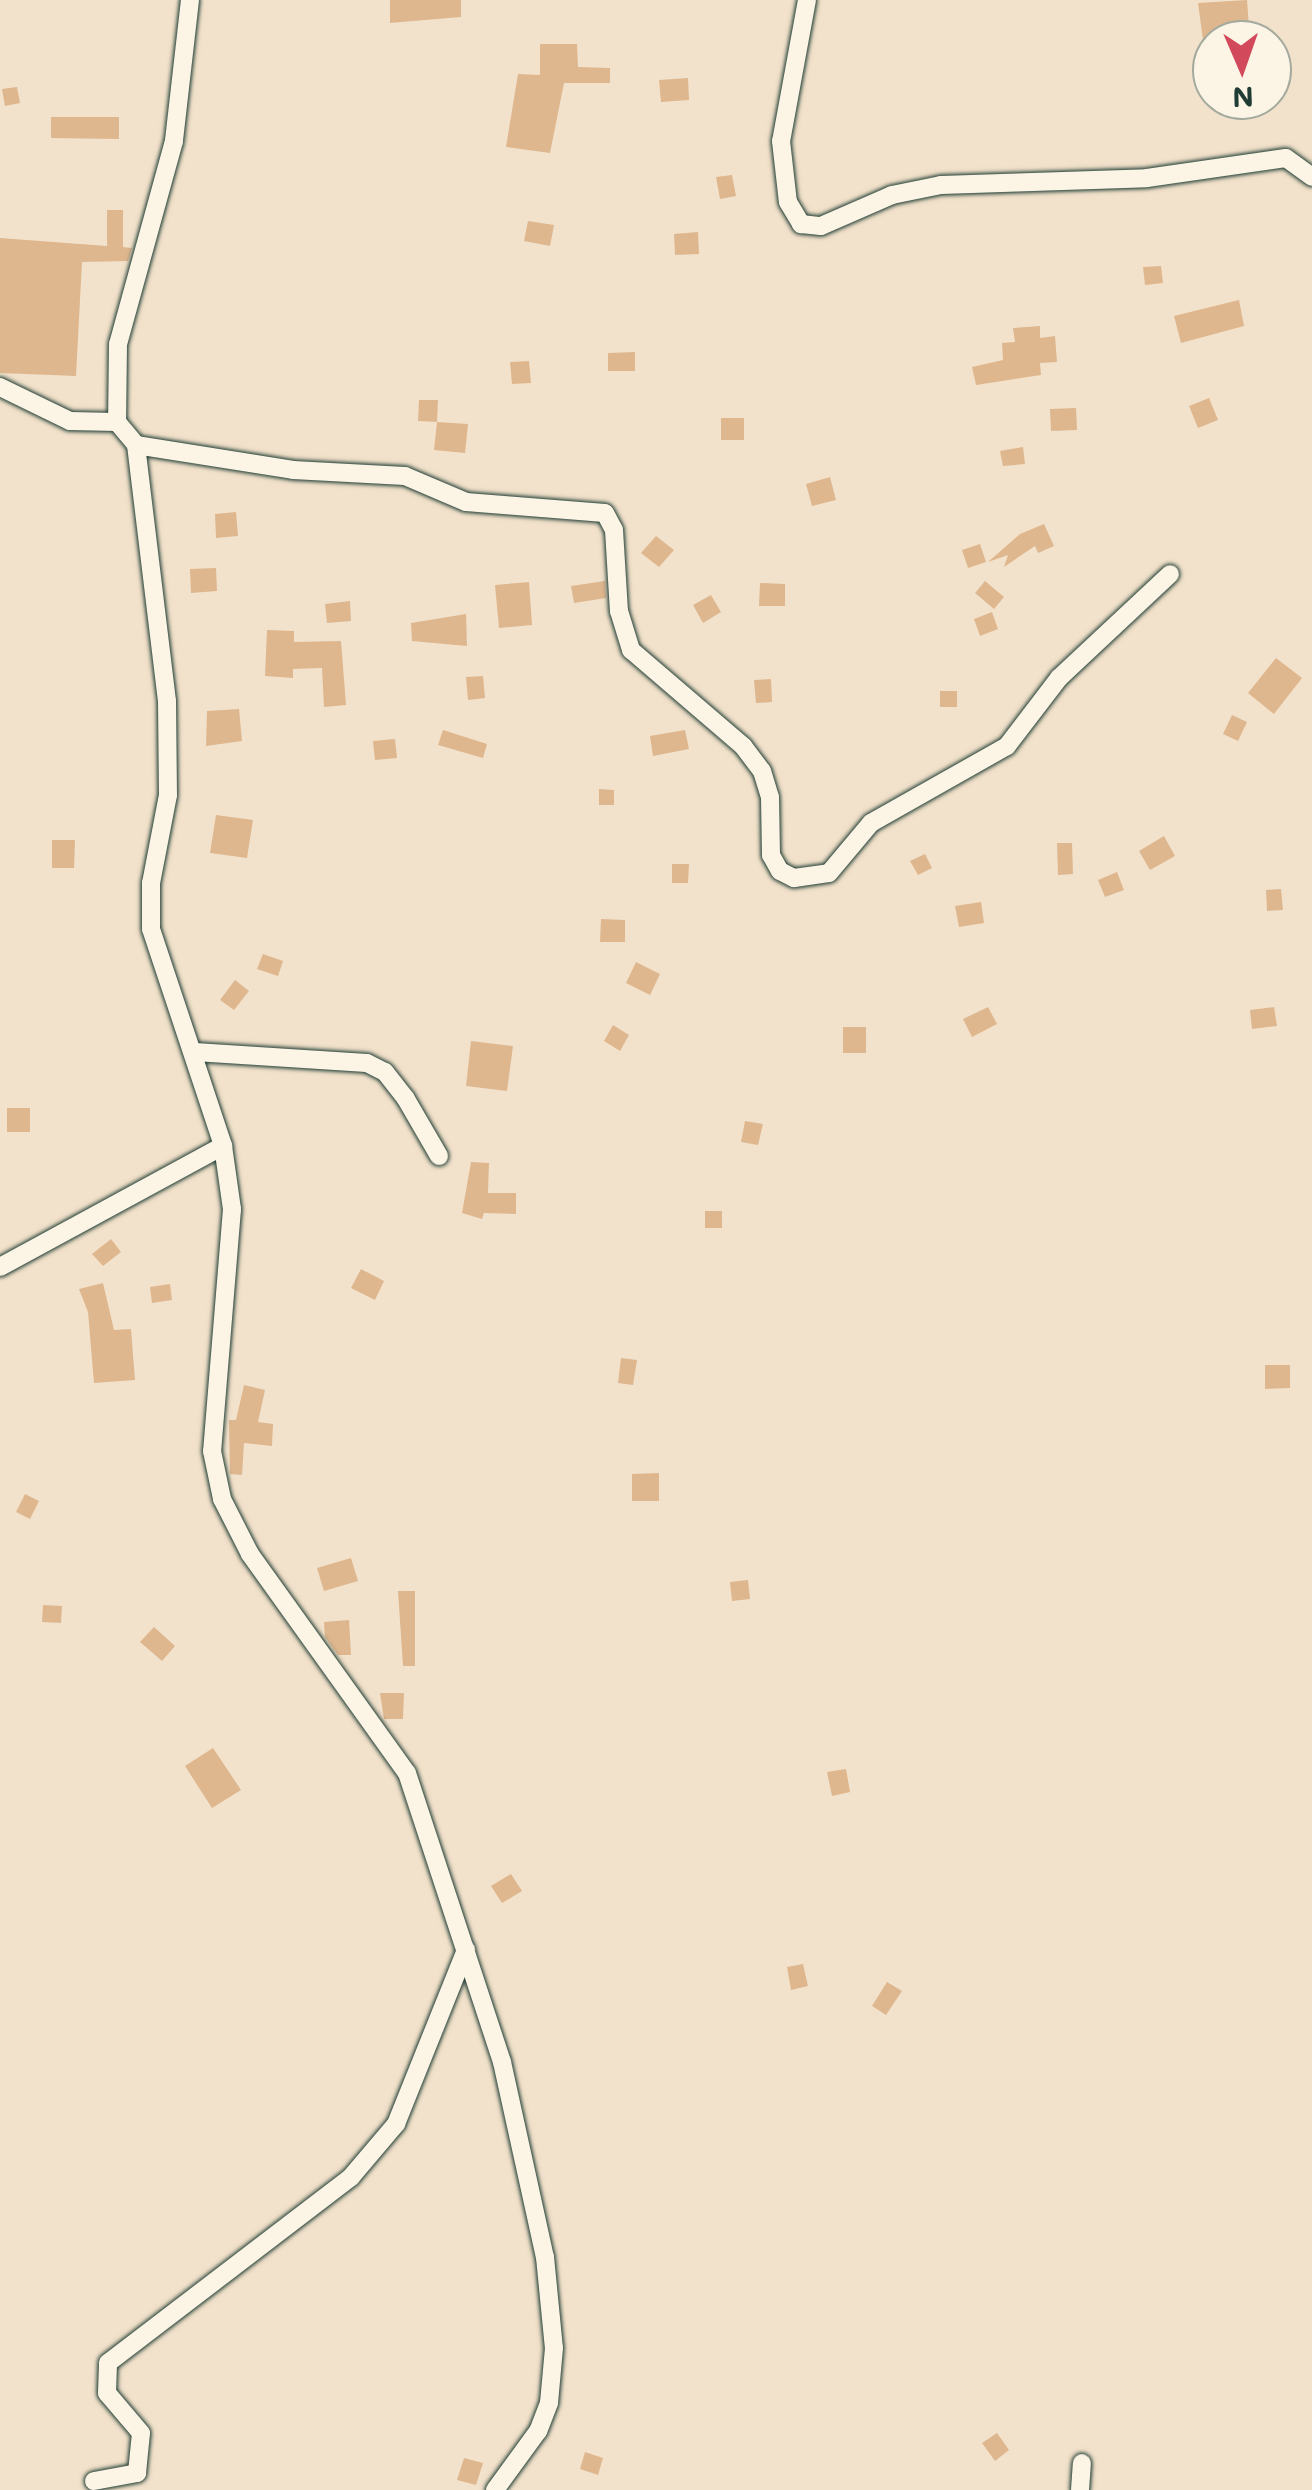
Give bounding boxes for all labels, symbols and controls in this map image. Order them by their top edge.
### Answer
north arrow [1192,20,1292,120]
text: N [1232,80,1254,116]

